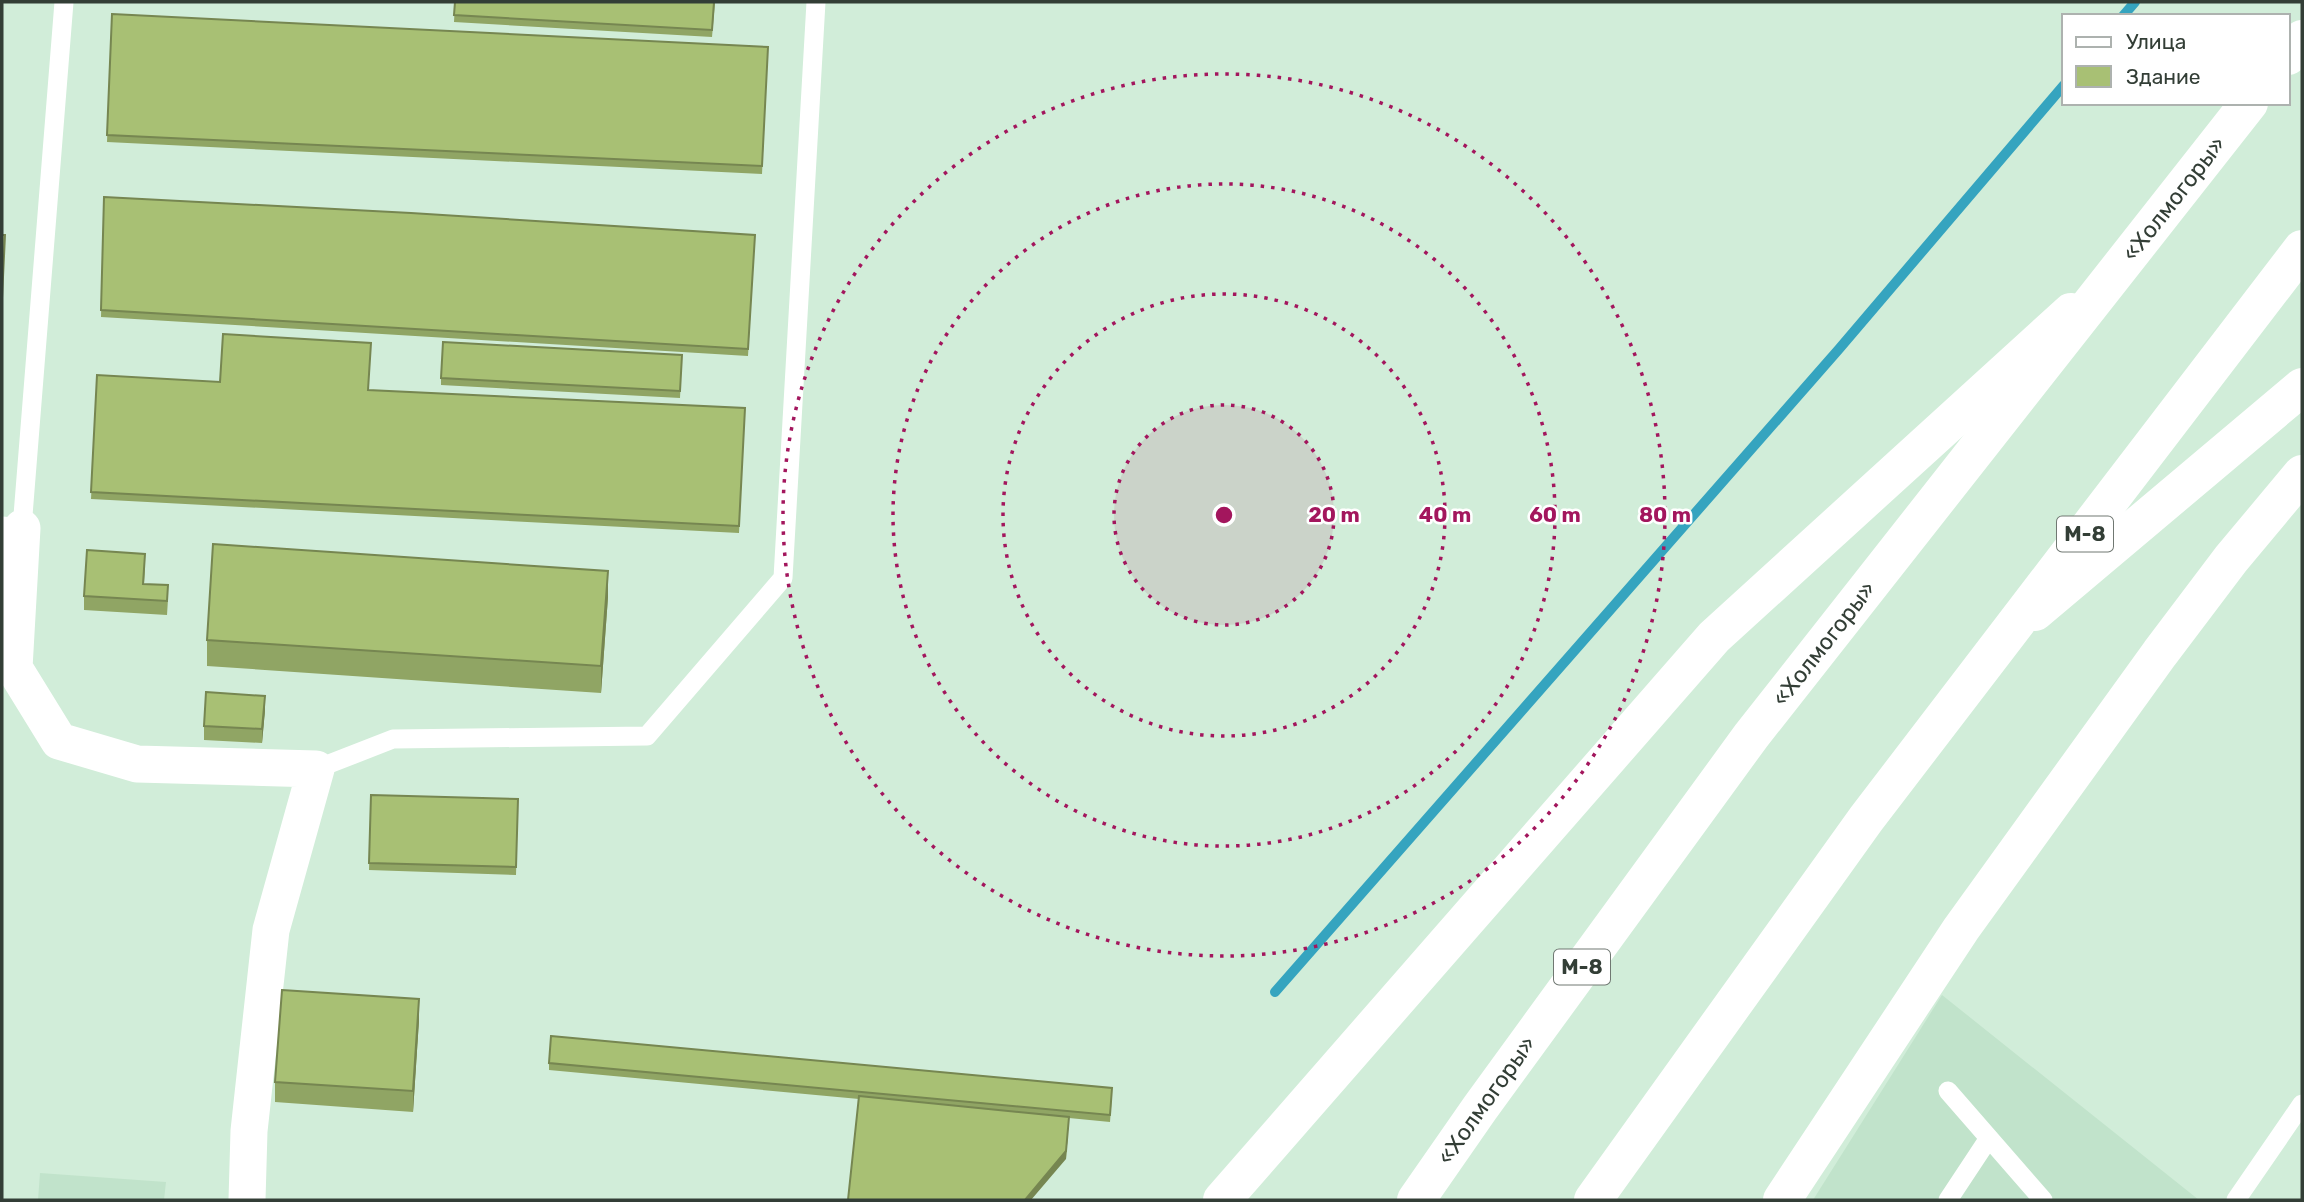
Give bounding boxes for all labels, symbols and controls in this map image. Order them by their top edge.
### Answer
legend [2062,14,2290,105]
text: Улица [2126,29,2186,54]
text: Здание [2126,64,2201,89]
street label: «Холмогоры» [2116,131,2231,267]
text: 20 m [1308,502,1360,527]
text: 40 m [1419,502,1471,527]
text: 60 m [1529,502,1581,527]
text: 80 m [1639,502,1691,527]
centre of rings [1212,503,1236,527]
road number: М-8 [2057,516,2113,552]
street label: «Холмогоры» [1766,576,1881,711]
road number: М-8 [1554,950,1610,984]
street label: «Холмогоры» [1431,1031,1542,1170]

